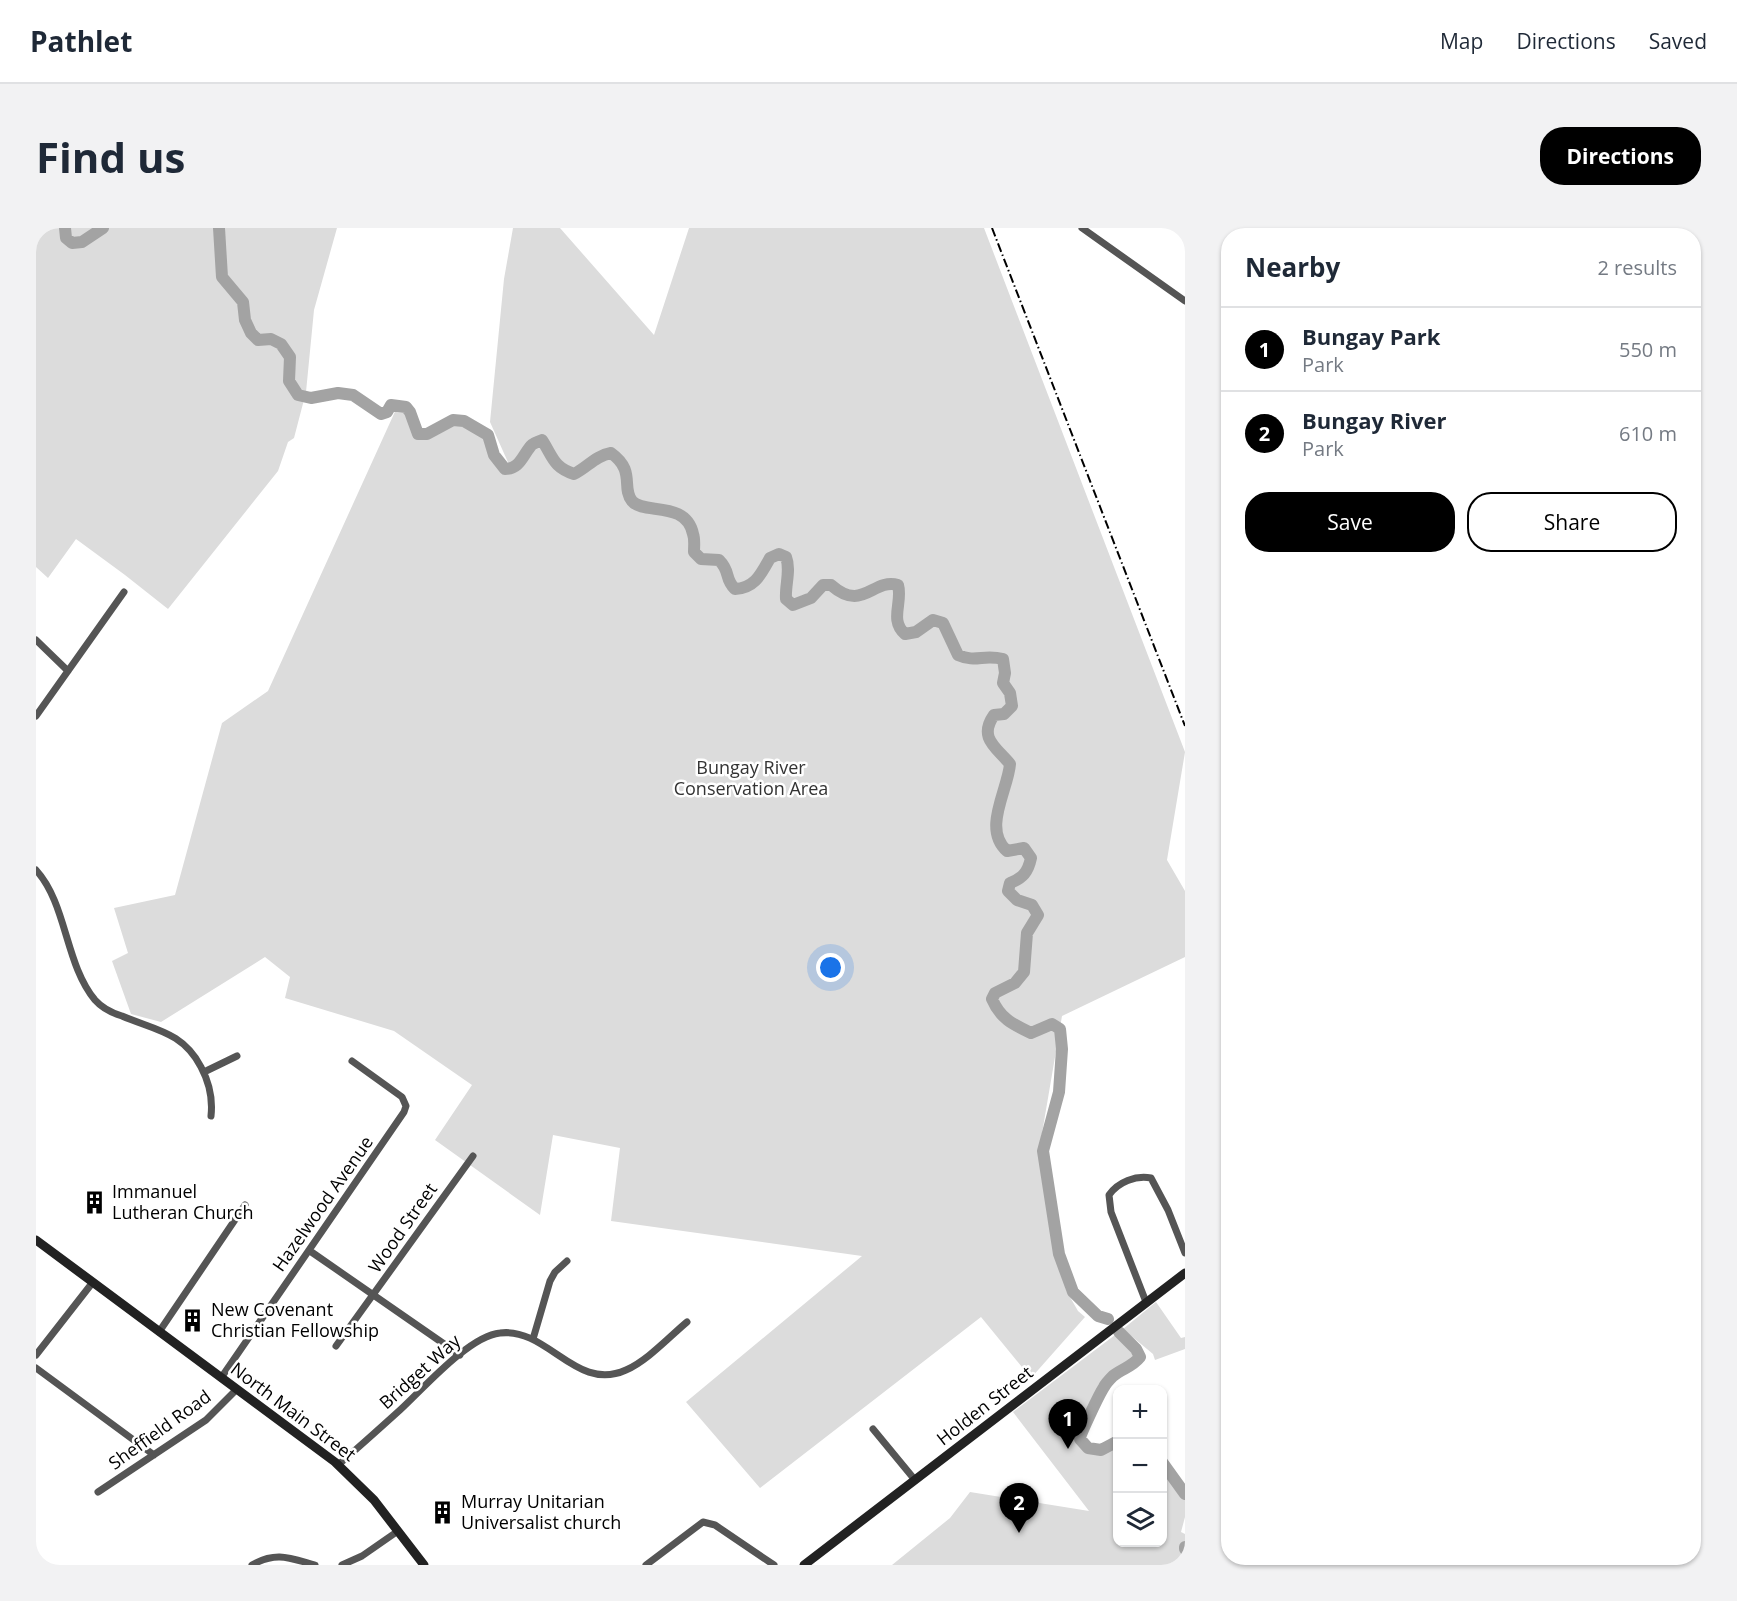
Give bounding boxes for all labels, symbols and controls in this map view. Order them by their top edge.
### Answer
text: Pathlet [30,22,132,60]
text: Map [1440,27,1483,55]
text: Directions [1516,27,1616,55]
text: Saved [1649,27,1707,55]
button: Directions [1540,127,1701,185]
text: Find us [36,128,185,185]
text: Nearby [1245,249,1340,285]
text: 2 results [1597,254,1677,281]
text: Bungay Park [1302,321,1440,351]
text: 1 [1259,336,1270,363]
text: 550 m [1619,336,1677,363]
text: Park [1302,351,1344,378]
text: Bungay River [1302,405,1446,435]
text: 2 [1259,420,1270,447]
text: 610 m [1619,420,1677,447]
text: Park [1302,435,1344,462]
button: Save [1245,492,1455,552]
button: Share [1467,492,1677,552]
park label: Bungay River Conservation Area [674,755,828,800]
your location [816,953,845,982]
street label: Hazelwood Avenue [266,1131,378,1276]
street label: Wood Street [362,1178,442,1277]
place label: Immanuel Lutheran Church [112,1179,254,1224]
building icon: Immanuel Lutheran Church [81,1189,107,1215]
place label: New Covenant Christian Fellowship [211,1297,379,1342]
building icon: New Covenant Christian Fellowship [180,1307,206,1333]
street label: Bridget Way [374,1328,466,1414]
street label: North Main Street [226,1356,361,1466]
street label: Holden Street [931,1360,1037,1450]
street label: Sheffield Road [103,1384,215,1474]
map controls [1113,1385,1167,1547]
button: + [1113,1385,1167,1439]
pin: 1 [1048,1400,1088,1449]
button: − [1113,1439,1167,1493]
pin: 2 [1000,1484,1038,1533]
place label: Murray Unitarian Universalist church [461,1489,621,1534]
button: layers [1113,1493,1167,1547]
building icon: Murray Unitarian Universalist church [430,1499,456,1525]

